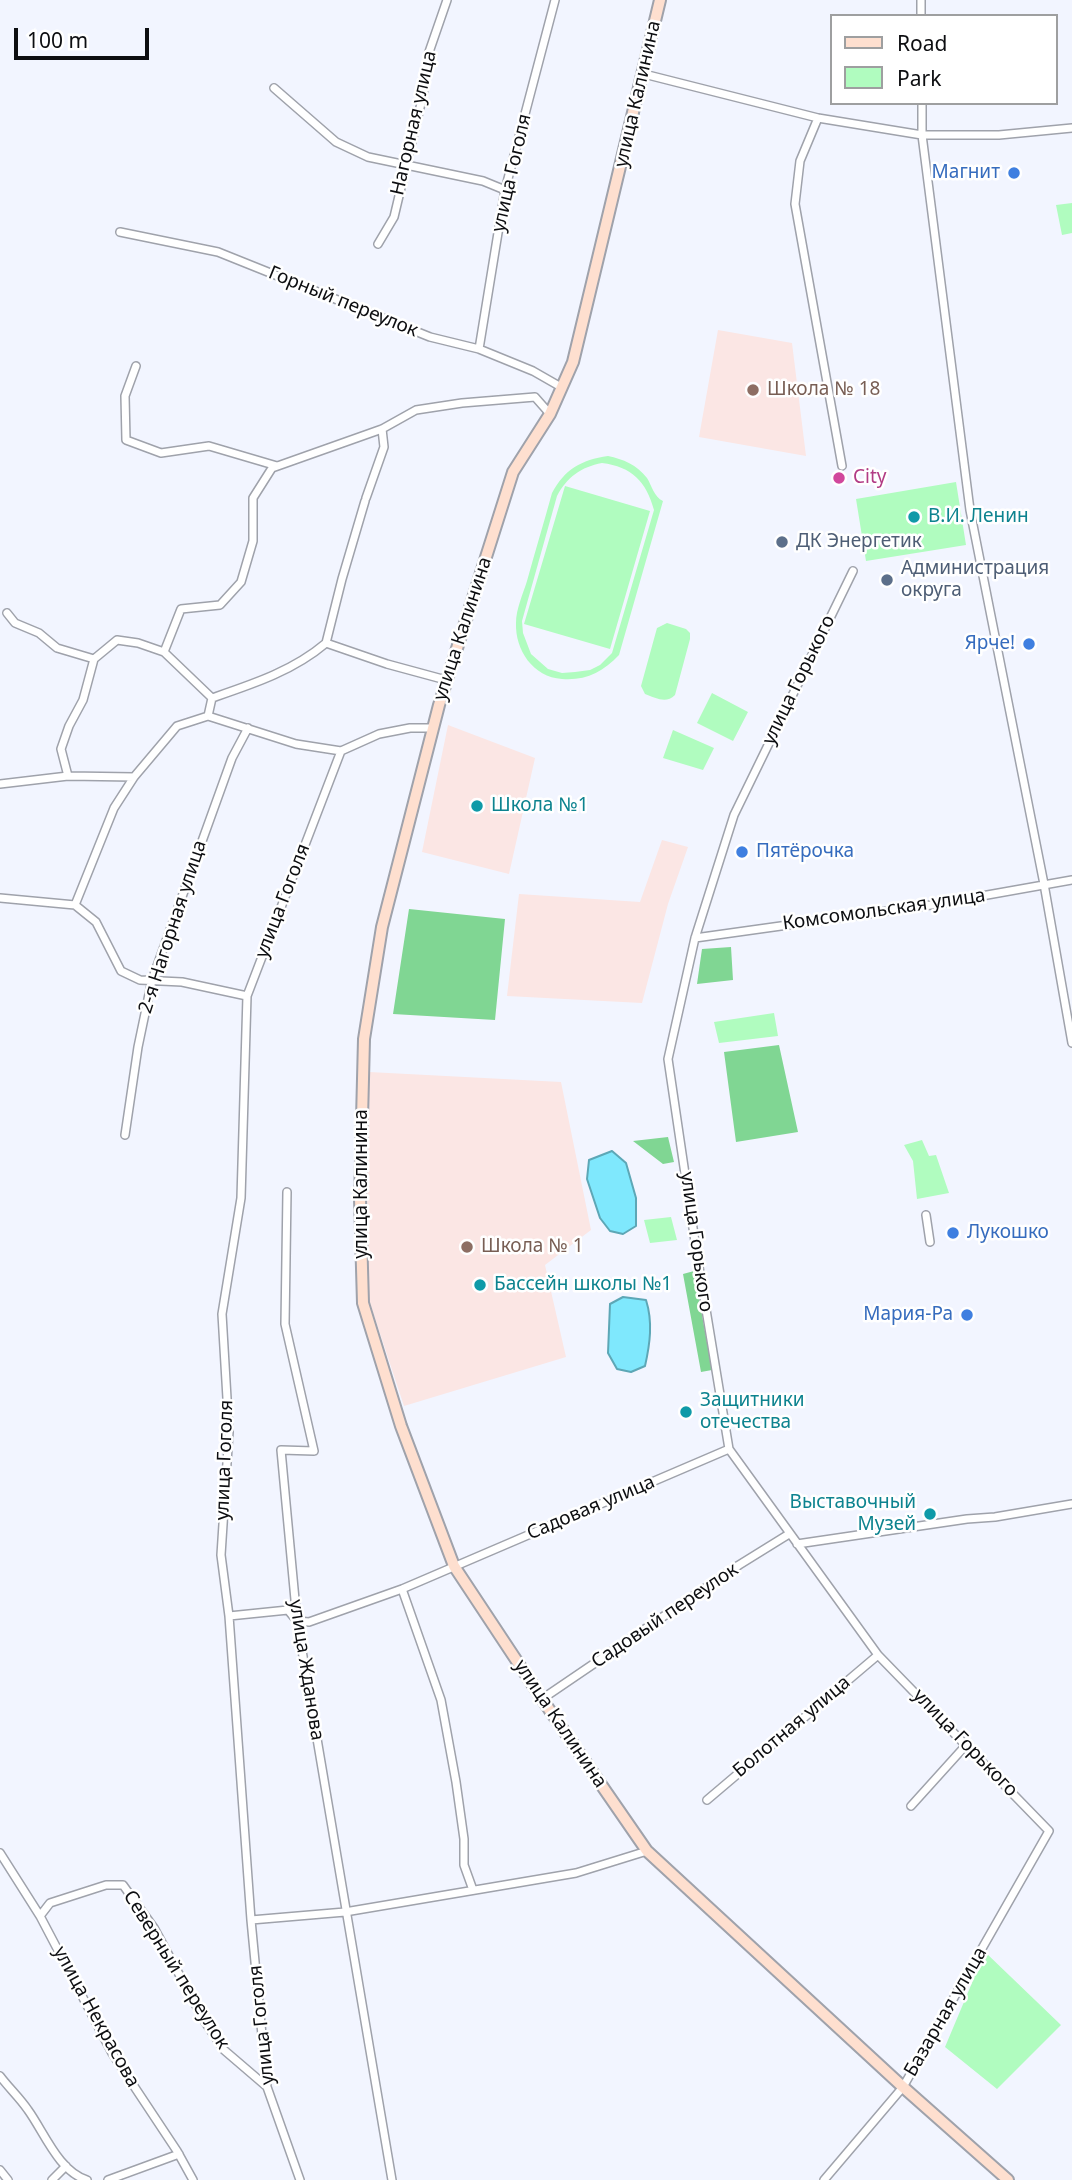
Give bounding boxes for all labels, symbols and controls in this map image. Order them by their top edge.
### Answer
scale bar [18,14,152,58]
legend [830,14,1058,105]
street label: улица Калинина [610,19,666,169]
text: 100 m [27,26,88,54]
text: Road [897,29,947,57]
street label: Нагорная улица [386,49,442,197]
text: Park [897,64,941,92]
street label: улица Гоголя [487,112,537,234]
place label: Магнит [932,162,1000,184]
marker: Магнит [1006,165,1022,181]
street label: Горный переулок [265,262,421,342]
place label: Школа № 18 [767,379,880,401]
marker: Школа № 18 [745,382,761,398]
place label: City [853,467,886,489]
marker: City [831,470,847,486]
place label: В.И. Ленин [928,506,1029,528]
marker: В.И. Ленин [906,509,922,525]
place label: ДК Энергетик [796,531,922,553]
marker: ДК Энергетик [774,534,790,550]
street label: улица Калинина [429,554,497,704]
place label: Администрация округа [901,558,1049,602]
marker: Администрация округа [879,572,895,588]
street label: улица Горького [758,611,840,749]
place label: Ярче! [965,633,1015,655]
marker: Ярче! [1021,636,1037,652]
place label: Школа №1 [491,795,589,817]
marker: Школа №1 [469,798,485,814]
street label: 2-я Нагорная улица [134,838,212,1016]
street label: улица Гоголя [251,841,315,961]
place label: Пятёрочка [756,841,854,863]
marker: Пятёрочка [734,844,750,860]
street label: Комсомольская улица [781,884,987,936]
street label: улица Калинина [351,1109,373,1259]
street label: улица Горького [675,1170,717,1314]
place label: Лукошко [967,1222,1049,1244]
marker: Лукошко [945,1225,961,1241]
place label: Школа № 1 [481,1236,584,1258]
marker: Школа № 1 [459,1239,475,1255]
place label: Бассейн школы №1 [494,1274,672,1296]
marker: Бассейн школы №1 [472,1277,488,1293]
place label: Мария-Ра [863,1304,953,1326]
marker: Мария-Ра [959,1307,975,1323]
place label: Защитники отечества [700,1390,805,1434]
street label: улица Гоголя [212,1399,238,1521]
marker: Защитники отечества [678,1404,694,1420]
street label: Садовая улица [524,1471,658,1545]
place label: Выставочный Музей [790,1492,916,1536]
marker: Выставочный Музей [922,1506,938,1522]
street label: Садовый переулок [587,1558,743,1674]
street label: улица Жданова [284,1598,328,1742]
street label: улица Калинина [509,1656,611,1792]
street label: Болотная улица [729,1671,855,1783]
street label: улица Горького [908,1684,1022,1802]
street label: Северный переулок [118,1886,234,2054]
street label: улица Некрасова [48,1943,144,2091]
street label: Базарная улица [900,1943,992,2081]
street label: улица Гоголя [244,1964,280,2086]

